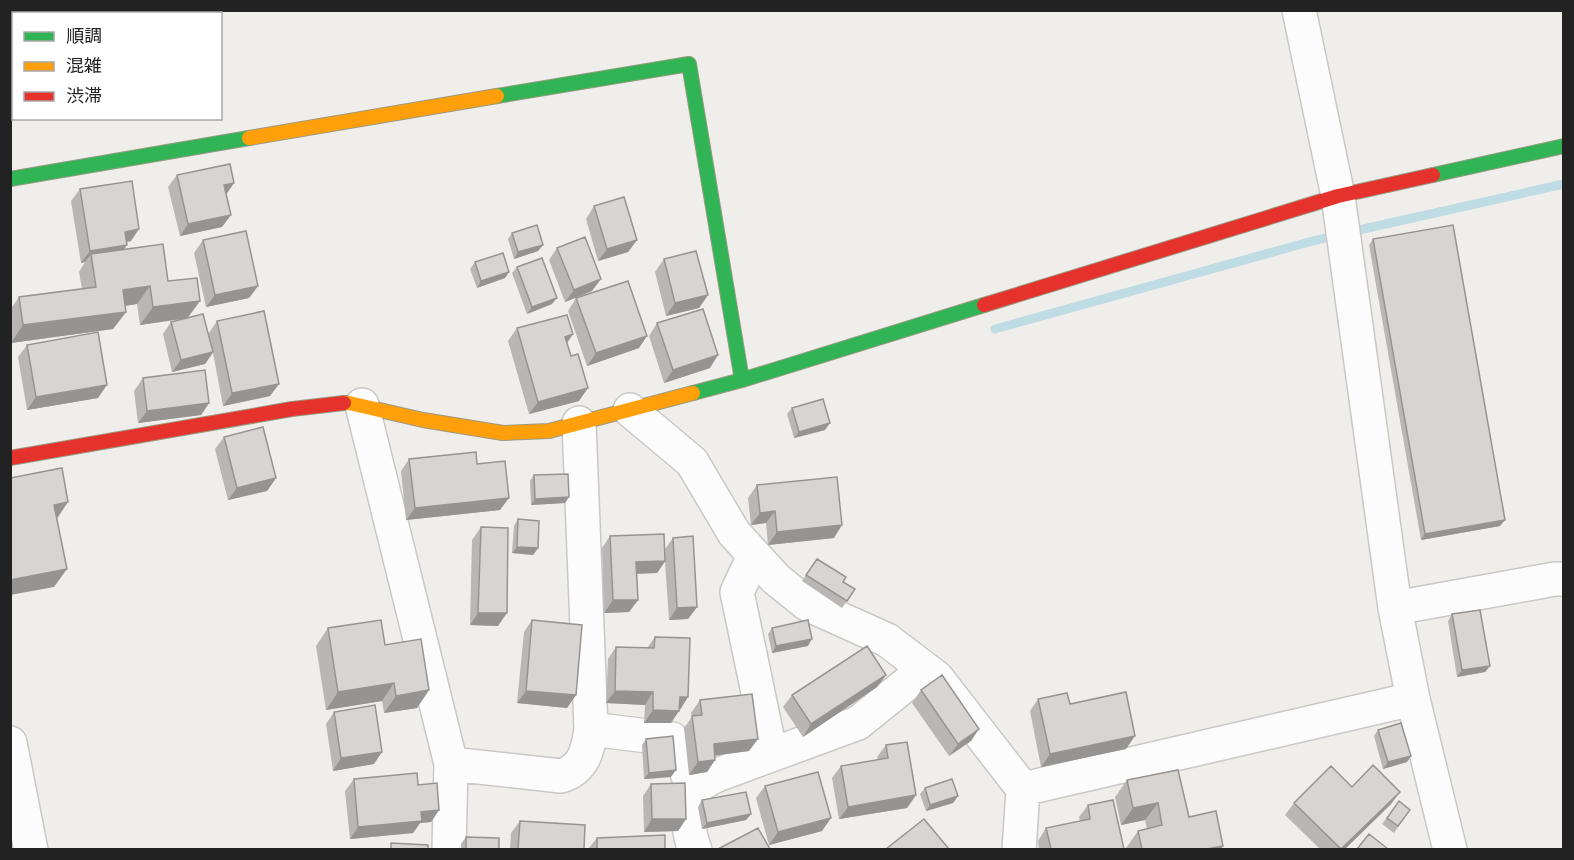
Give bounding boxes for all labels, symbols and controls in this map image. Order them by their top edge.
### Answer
legend [12,12,222,120]
text: 順調 [66,24,102,46]
text: 混雑 [66,54,102,76]
text: 渋滞 [66,84,102,106]

